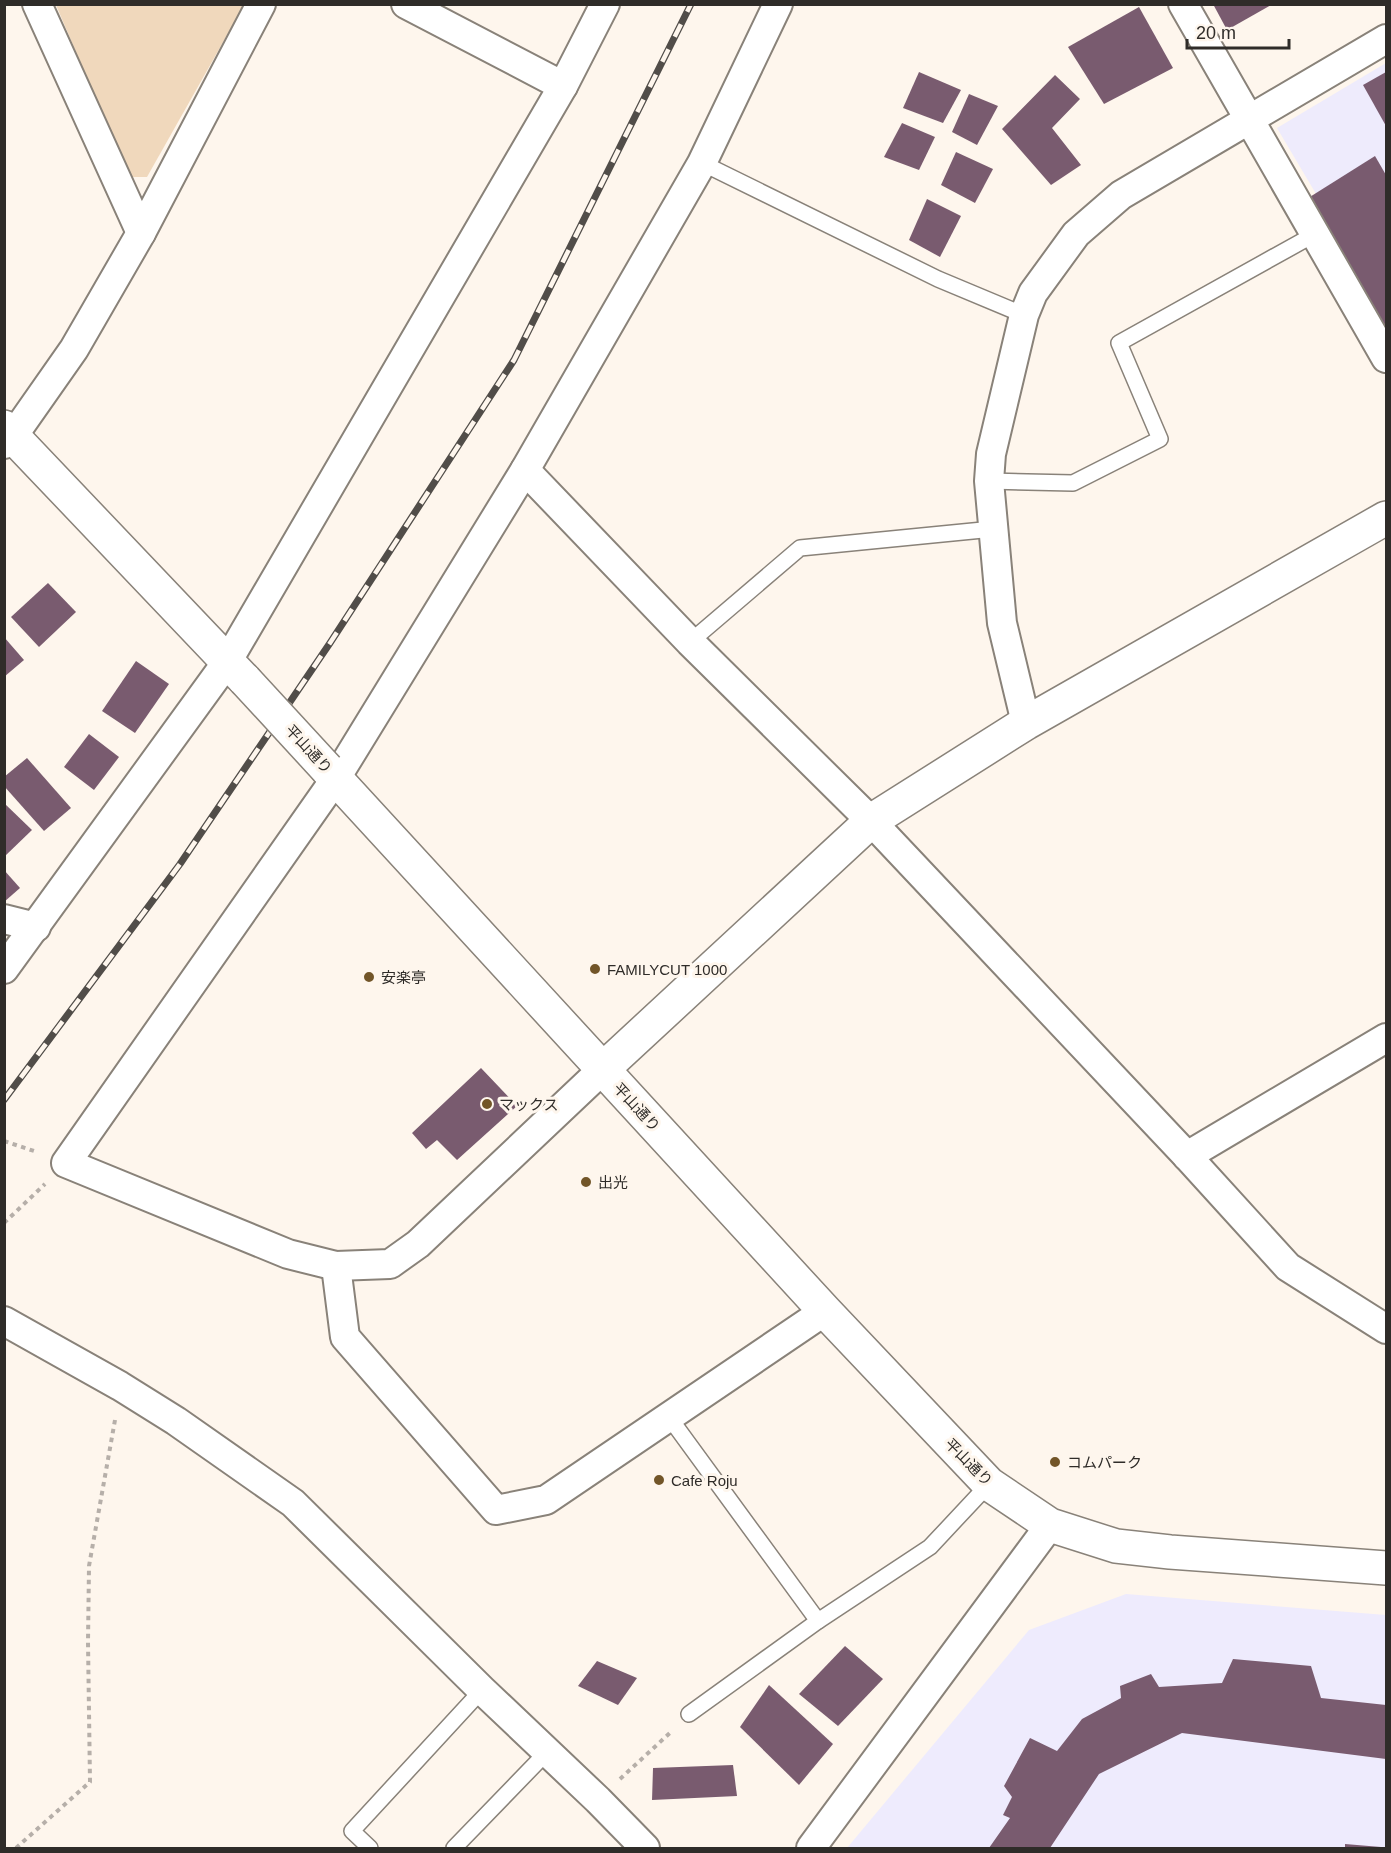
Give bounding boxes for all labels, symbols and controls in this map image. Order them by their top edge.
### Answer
scale bar [1187,12,1289,50]
text: 20 m [1196,23,1236,43]
street label: 平山通り [282,721,336,777]
place label: FAMILYCUT 1000 [607,961,727,978]
marker: FAMILYCUT 1000 [588,962,602,976]
place label: 安楽亭 [381,969,426,986]
marker: 安楽亭 [362,970,376,984]
street label: 平山通り [610,1079,664,1135]
place label: マックス [499,1096,559,1113]
marker: マックス [480,1097,494,1111]
place label: 出光 [598,1174,628,1191]
marker: 出光 [579,1175,593,1189]
street label: 平山通り [942,1435,996,1489]
place label: コムパーク [1067,1454,1142,1471]
marker: コムパーク [1048,1455,1062,1469]
place label: Cafe Roju [671,1472,738,1489]
marker: Cafe Roju [652,1473,666,1487]

